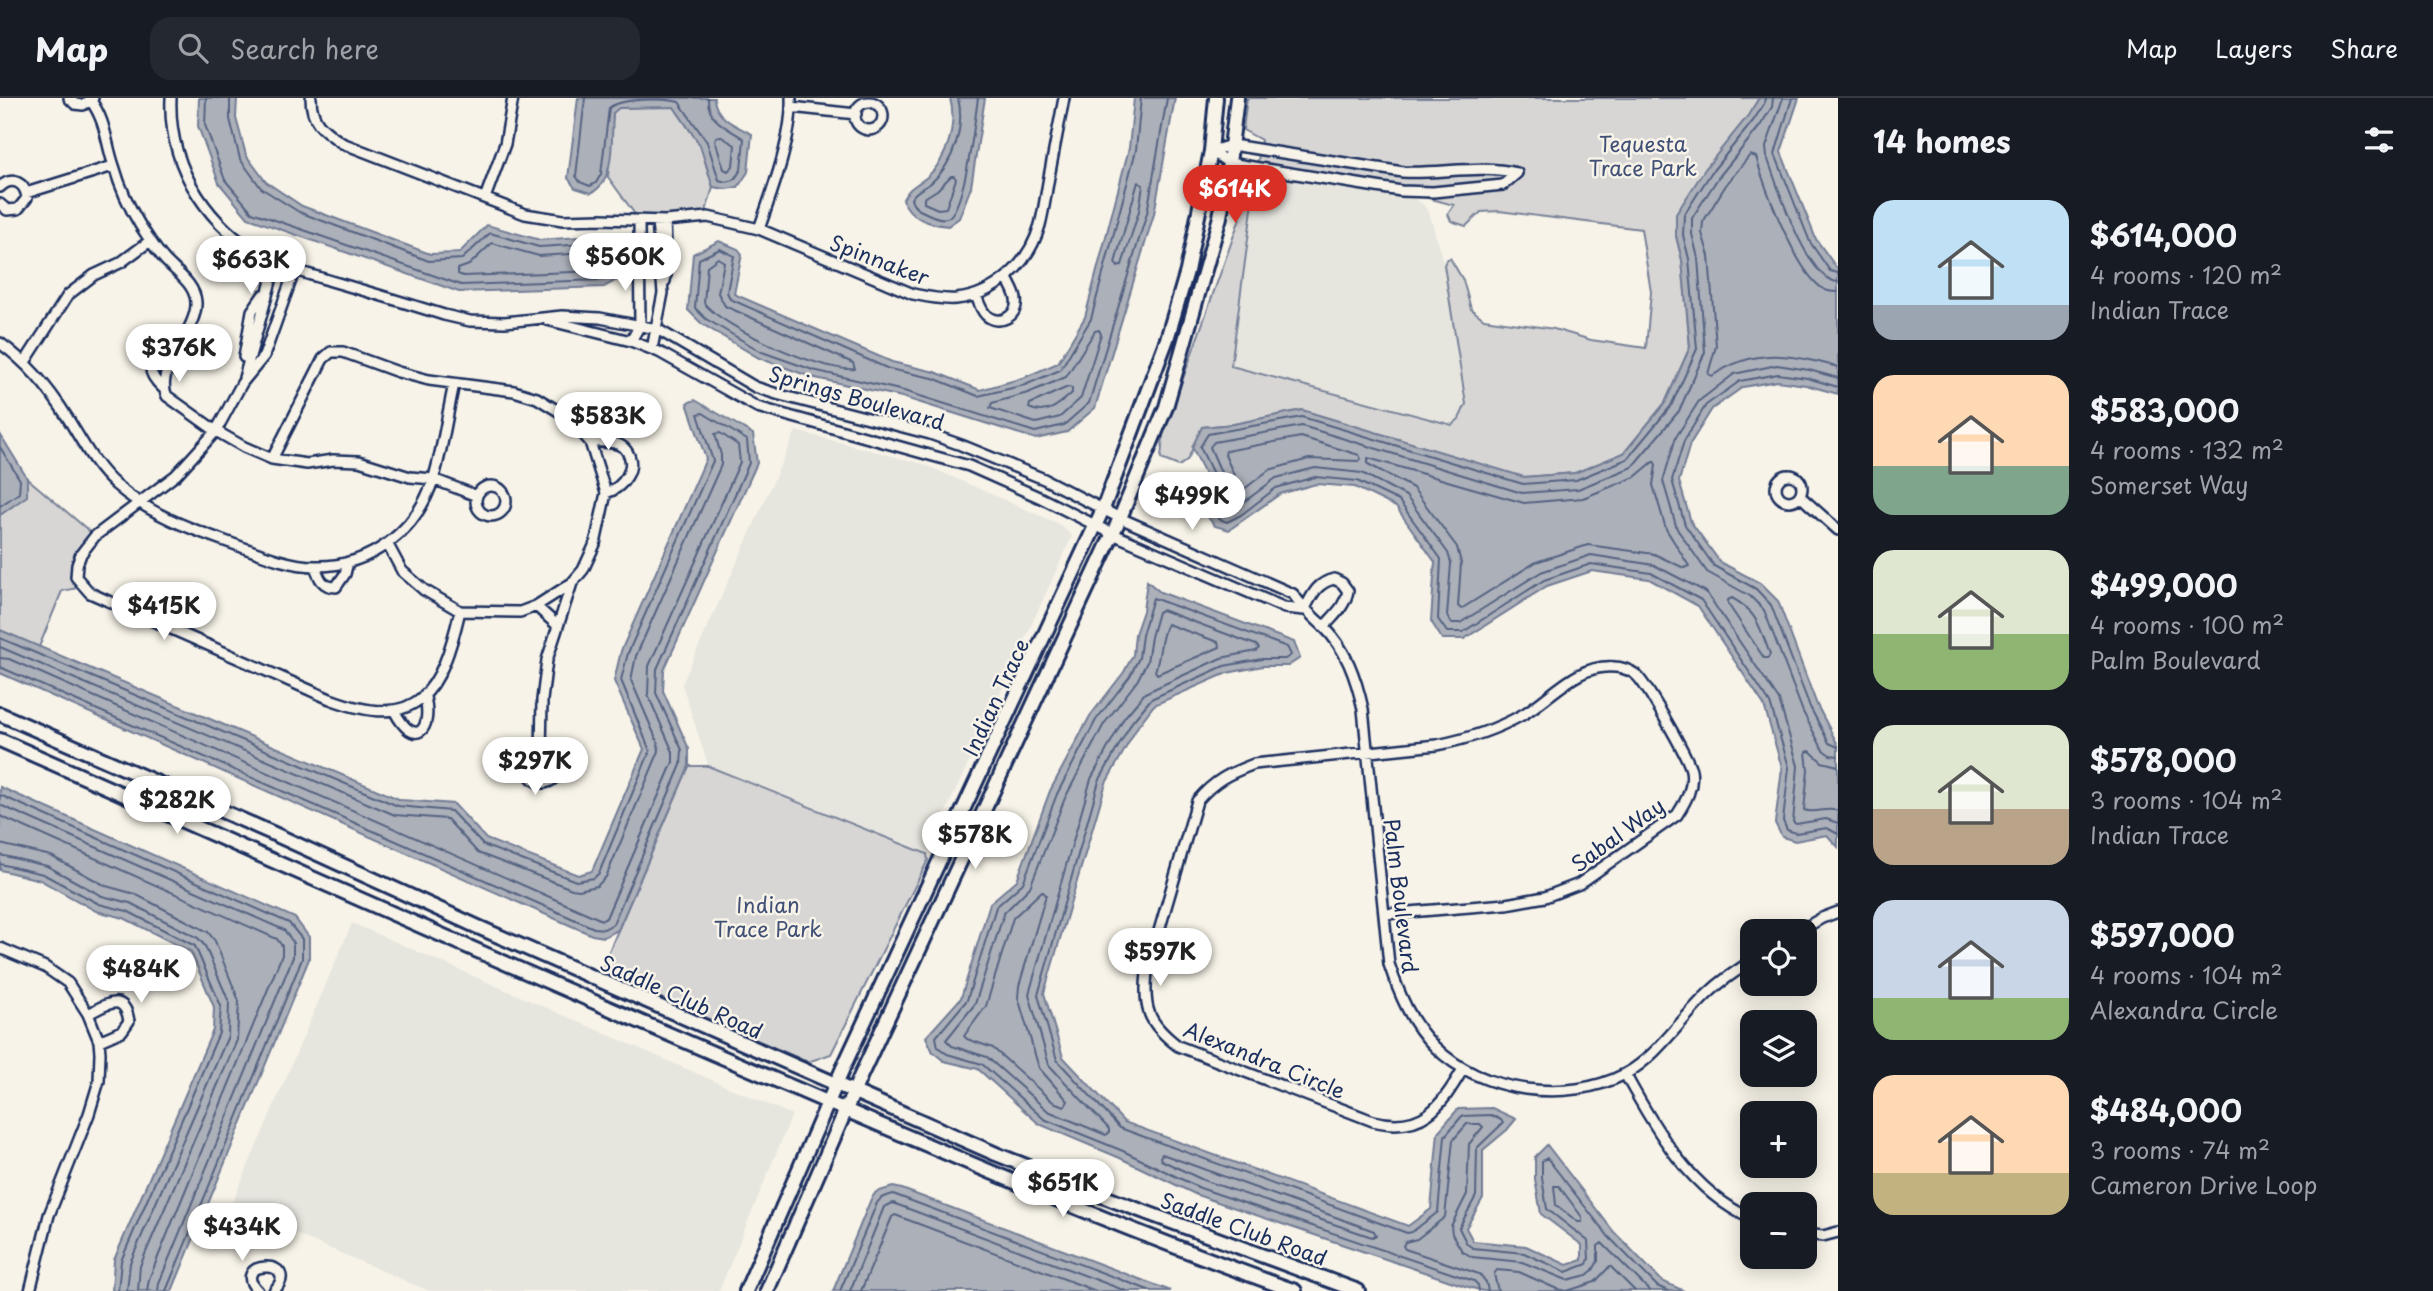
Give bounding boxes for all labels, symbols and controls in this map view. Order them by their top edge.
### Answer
search box [150,17,640,80]
text: Map [35,23,108,73]
icon: search [174,29,212,67]
text: Search here [230,29,379,68]
text: Map [2126,30,2177,66]
text: Layers [2215,30,2292,66]
text: Share [2330,30,2398,66]
text: 14 homes [1873,118,2011,163]
icon: filters [2360,121,2398,159]
park label: Tequesta Trace Park [1589,127,1697,183]
pin: $614K [1186,166,1284,225]
text: $614K [1199,170,1271,205]
text: $614,000 [2090,212,2237,257]
street label: Spinnaker [826,225,935,293]
icon: home [1929,228,2013,312]
pin: $560K [576,234,674,293]
pin: $663K [202,236,300,296]
text: $560K [585,238,665,273]
text: $663K [212,241,290,276]
text: 4 rooms · 120 m² [2090,257,2282,292]
text: Indian Trace [2090,292,2229,327]
pin: $376K [130,324,228,384]
text: $376K [142,329,216,364]
street label: Springs Boulevard [765,357,949,437]
text: $583,000 [2090,387,2239,432]
pin: $583K [559,392,657,452]
text: $583K [570,397,646,432]
icon: home [1929,403,2013,487]
text: 4 rooms · 132 m² [2090,432,2284,467]
text: Somerset Way [2090,467,2248,502]
pin: $499K [1143,472,1241,532]
text: $499K [1154,477,1230,512]
text: $499,000 [2090,562,2238,607]
icon: home [1929,578,2013,662]
pin: $415K [115,582,213,642]
text: $415K [127,587,201,622]
text: 4 rooms · 100 m² [2090,607,2284,642]
street label: Indian Trace [954,633,1036,761]
text: Palm Boulevard [2090,642,2261,677]
text: $578,000 [2090,737,2237,782]
pin: $297K [486,738,584,797]
text: $297K [498,742,572,777]
icon: home [1929,753,2013,837]
pin: $282K [128,776,226,836]
text: $282K [139,781,215,816]
text: 3 rooms · 104 m² [2090,782,2283,817]
street label: Sabal Way [1564,789,1670,879]
pin: $578K [926,812,1024,871]
text: $578K [938,816,1012,851]
street label: Palm Boulevard [1377,817,1427,975]
text: Indian Trace [2090,817,2229,852]
park label: Indian Trace Park [714,888,822,944]
text: $597,000 [2090,912,2235,957]
map controls [1740,919,1817,1269]
button: locate [1740,919,1817,996]
pin: $597K [1111,928,1209,988]
icon: home [1929,928,2013,1012]
text: $597K [1124,933,1196,968]
pin: $484K [92,946,190,1005]
street label: Saddle Club Road [596,946,768,1046]
text: $484K [102,950,180,985]
text: 4 rooms · 104 m² [2090,957,2283,992]
text: Alexandra Circle [2090,992,2278,1027]
button: layers [1740,1010,1817,1087]
street label: Alexandra Circle [1179,1012,1351,1106]
text: $484,000 [2090,1087,2242,1132]
button: + [1740,1101,1817,1178]
icon: home [1929,1103,2013,1187]
text: 3 rooms · 74 m² [2090,1132,2270,1167]
pin: $651K [1014,1160,1112,1219]
text: $651K [1027,1164,1099,1199]
text: Cameron Drive Loop [2090,1167,2317,1202]
street label: Saddle Club Road [1156,1183,1332,1273]
button: − [1740,1192,1817,1269]
pin: $434K [193,1204,291,1263]
text: $434K [203,1208,281,1243]

